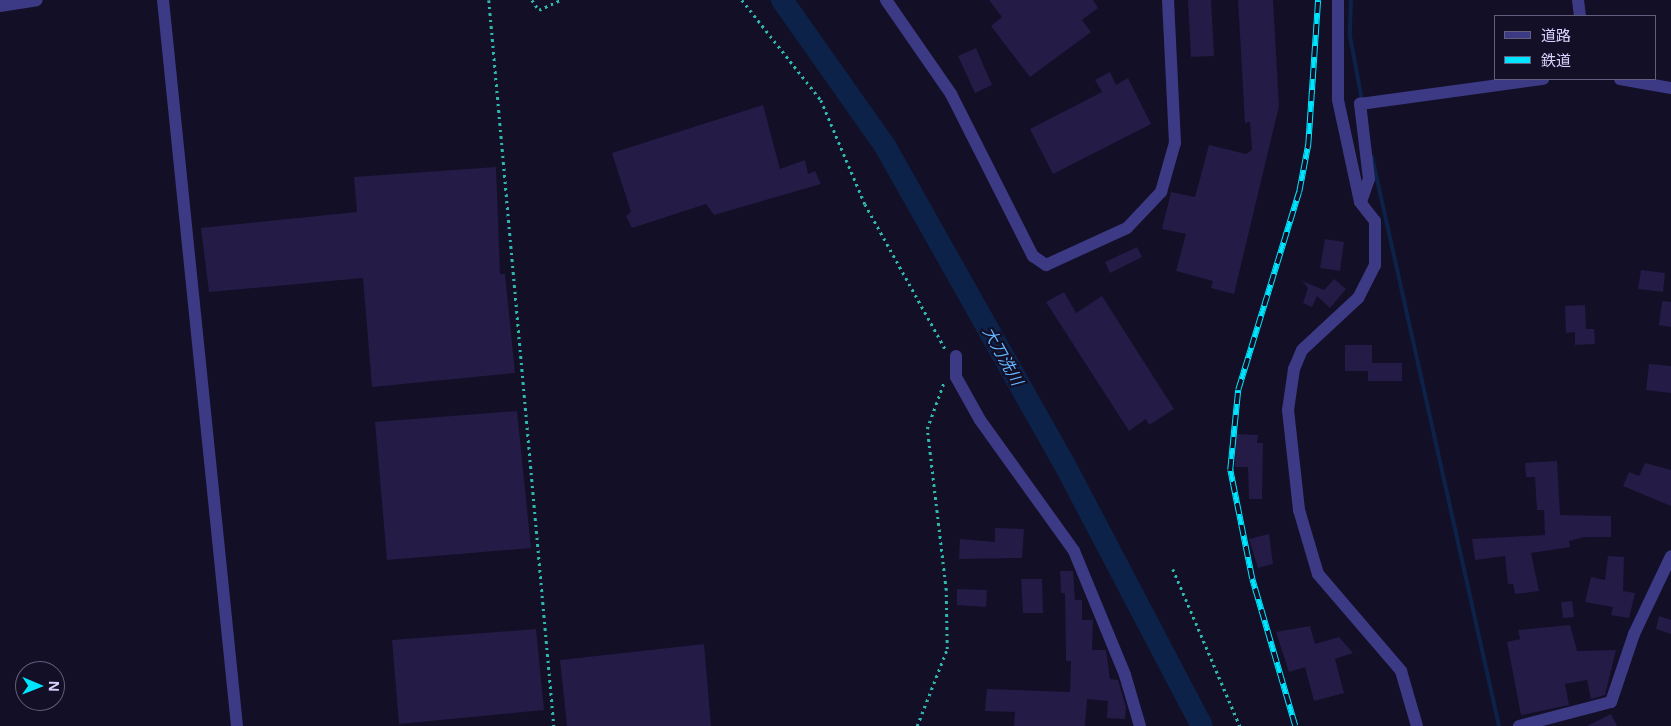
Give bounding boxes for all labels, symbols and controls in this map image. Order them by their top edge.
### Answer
legend [1494,15,1656,80]
text: 道路 [1541,25,1571,45]
text: 鉄道 [1541,50,1571,70]
water label: 大刀洗川 [979,323,1027,389]
north arrow [15,661,65,711]
text: N [45,680,64,692]

